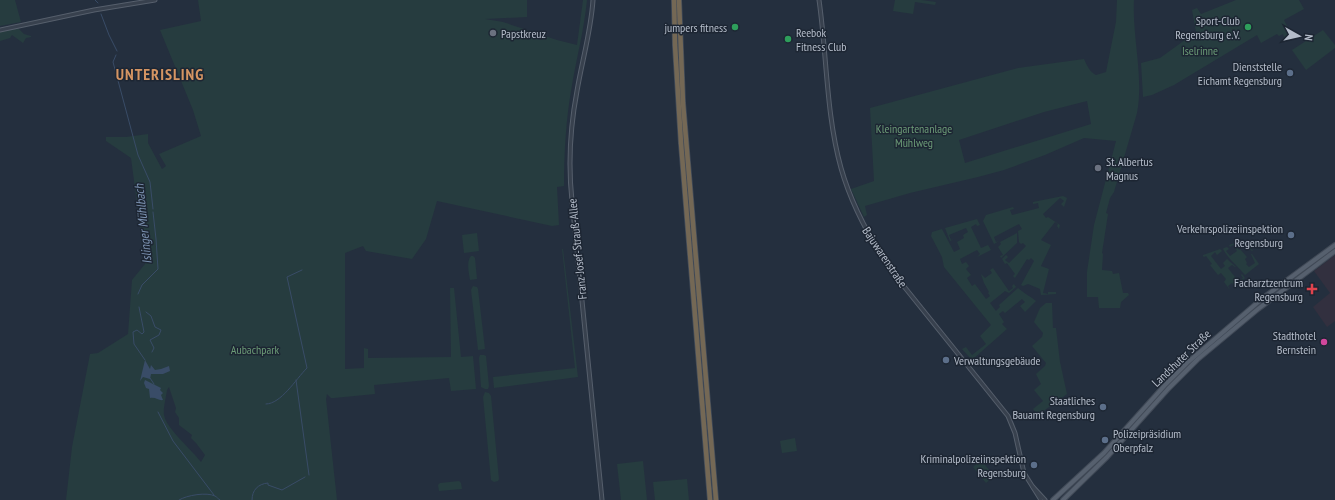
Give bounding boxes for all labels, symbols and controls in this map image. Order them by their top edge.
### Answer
place label: Sport-Club Regensburg e.V. [1175,13,1240,42]
north arrow [1279,16,1319,56]
place label: jumpers fitness [664,20,727,35]
marker: jumpers fitness [730,22,740,32]
marker: Sport-Club Regensburg e.V. [1243,22,1253,32]
place label: Reebok Fitness Club [796,25,846,54]
place label: Papstkreuz [501,26,546,41]
marker: Papstkreuz [488,28,498,38]
text: N [1302,33,1316,41]
marker: Reebok Fitness Club [783,34,793,44]
park label: Iselrinne [1182,43,1218,58]
place label: Dienststelle Eichamt Regensburg [1198,59,1282,88]
district label: UNTERISLING [116,64,204,84]
marker: Dienststelle Eichamt Regensburg [1285,68,1295,78]
park label: Kleingartenanlage Mühlweg [876,121,952,150]
place label: St. Albertus Magnus [1106,154,1153,183]
marker: St. Albertus Magnus [1093,163,1103,173]
water label: Islinger Mühlbach [130,182,156,265]
street label: Franz-Josef-Strauß-Allee [564,198,590,300]
place label: Verkehrspolizeiinspektion Regensburg [1176,221,1283,250]
street label: Bajuwarenstraße [859,224,911,290]
marker: Verkehrspolizeiinspektion Regensburg [1286,230,1296,240]
place label: Facharztzentrum Regensburg [1234,275,1303,304]
marker: Facharztzentrum Regensburg [1306,283,1318,295]
street label: Landshuter Straße [1148,326,1214,390]
place label: Stadthotel Bernstein [1273,328,1316,357]
marker: Stadthotel Bernstein [1319,337,1329,347]
park label: Aubachpark [231,342,280,357]
place label: Verwaltungsgebäude [953,353,1040,368]
marker: Verwaltungsgebäude [941,355,951,365]
place label: Staatliches Bauamt Regensburg [1012,393,1095,422]
marker: Staatliches Bauamt Regensburg [1098,402,1108,412]
place label: Polizeipräsidium Oberpfalz [1113,426,1181,455]
marker: Polizeipräsidium Oberpfalz [1100,435,1110,445]
place label: Kriminalpolizeiinspektion Regensburg [921,451,1026,480]
marker: Kriminalpolizeiinspektion Regensburg [1029,460,1039,470]

